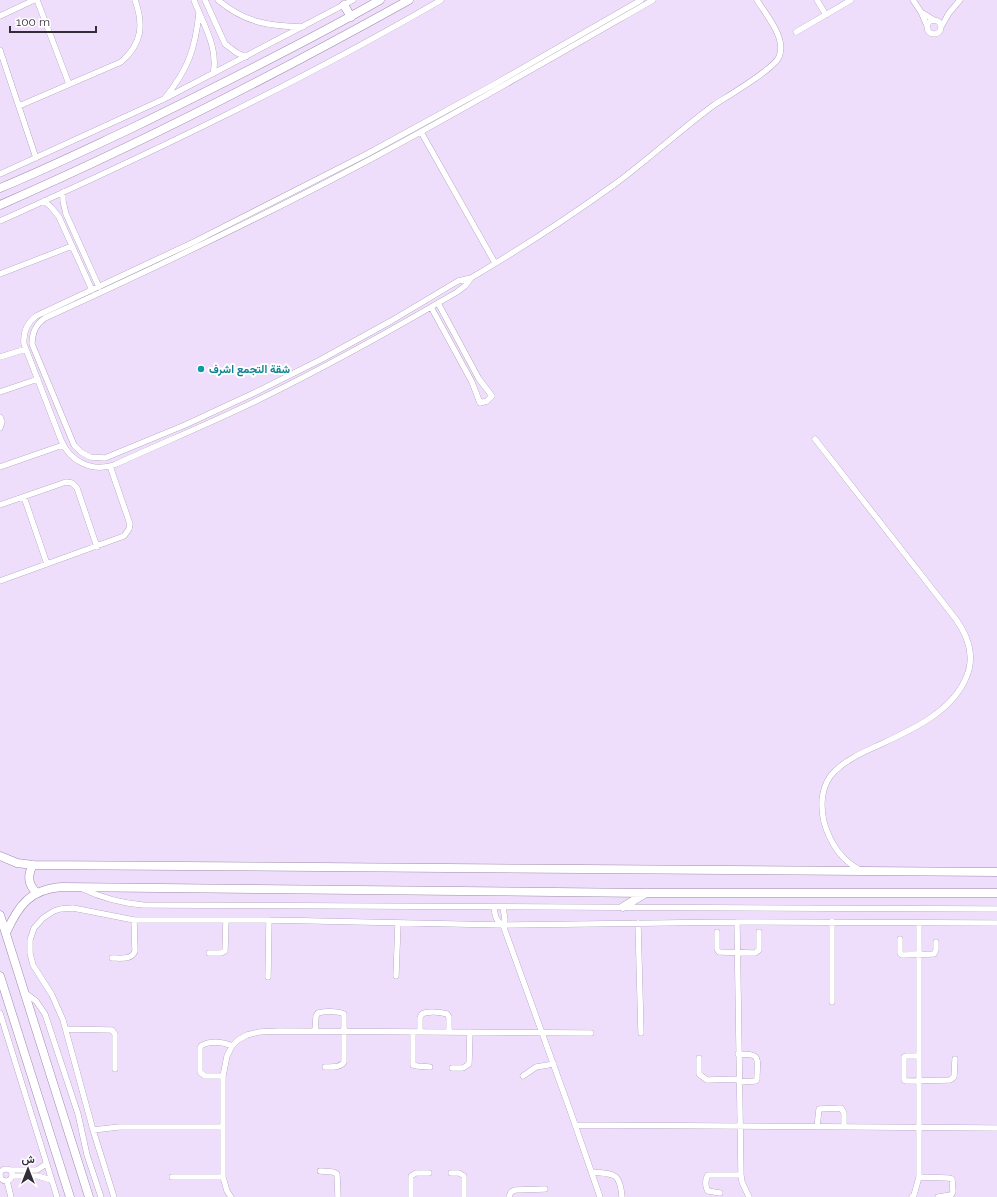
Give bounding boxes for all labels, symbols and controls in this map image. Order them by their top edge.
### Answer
scale bar [10,8,96,34]
text: 100 m [16,15,50,29]
place label: شقة التجمع اشرف [209,363,290,377]
marker: شقة التجمع اشرف [196,364,206,374]
north arrow [8,1149,48,1189]
text: ش [21,1153,35,1166]

